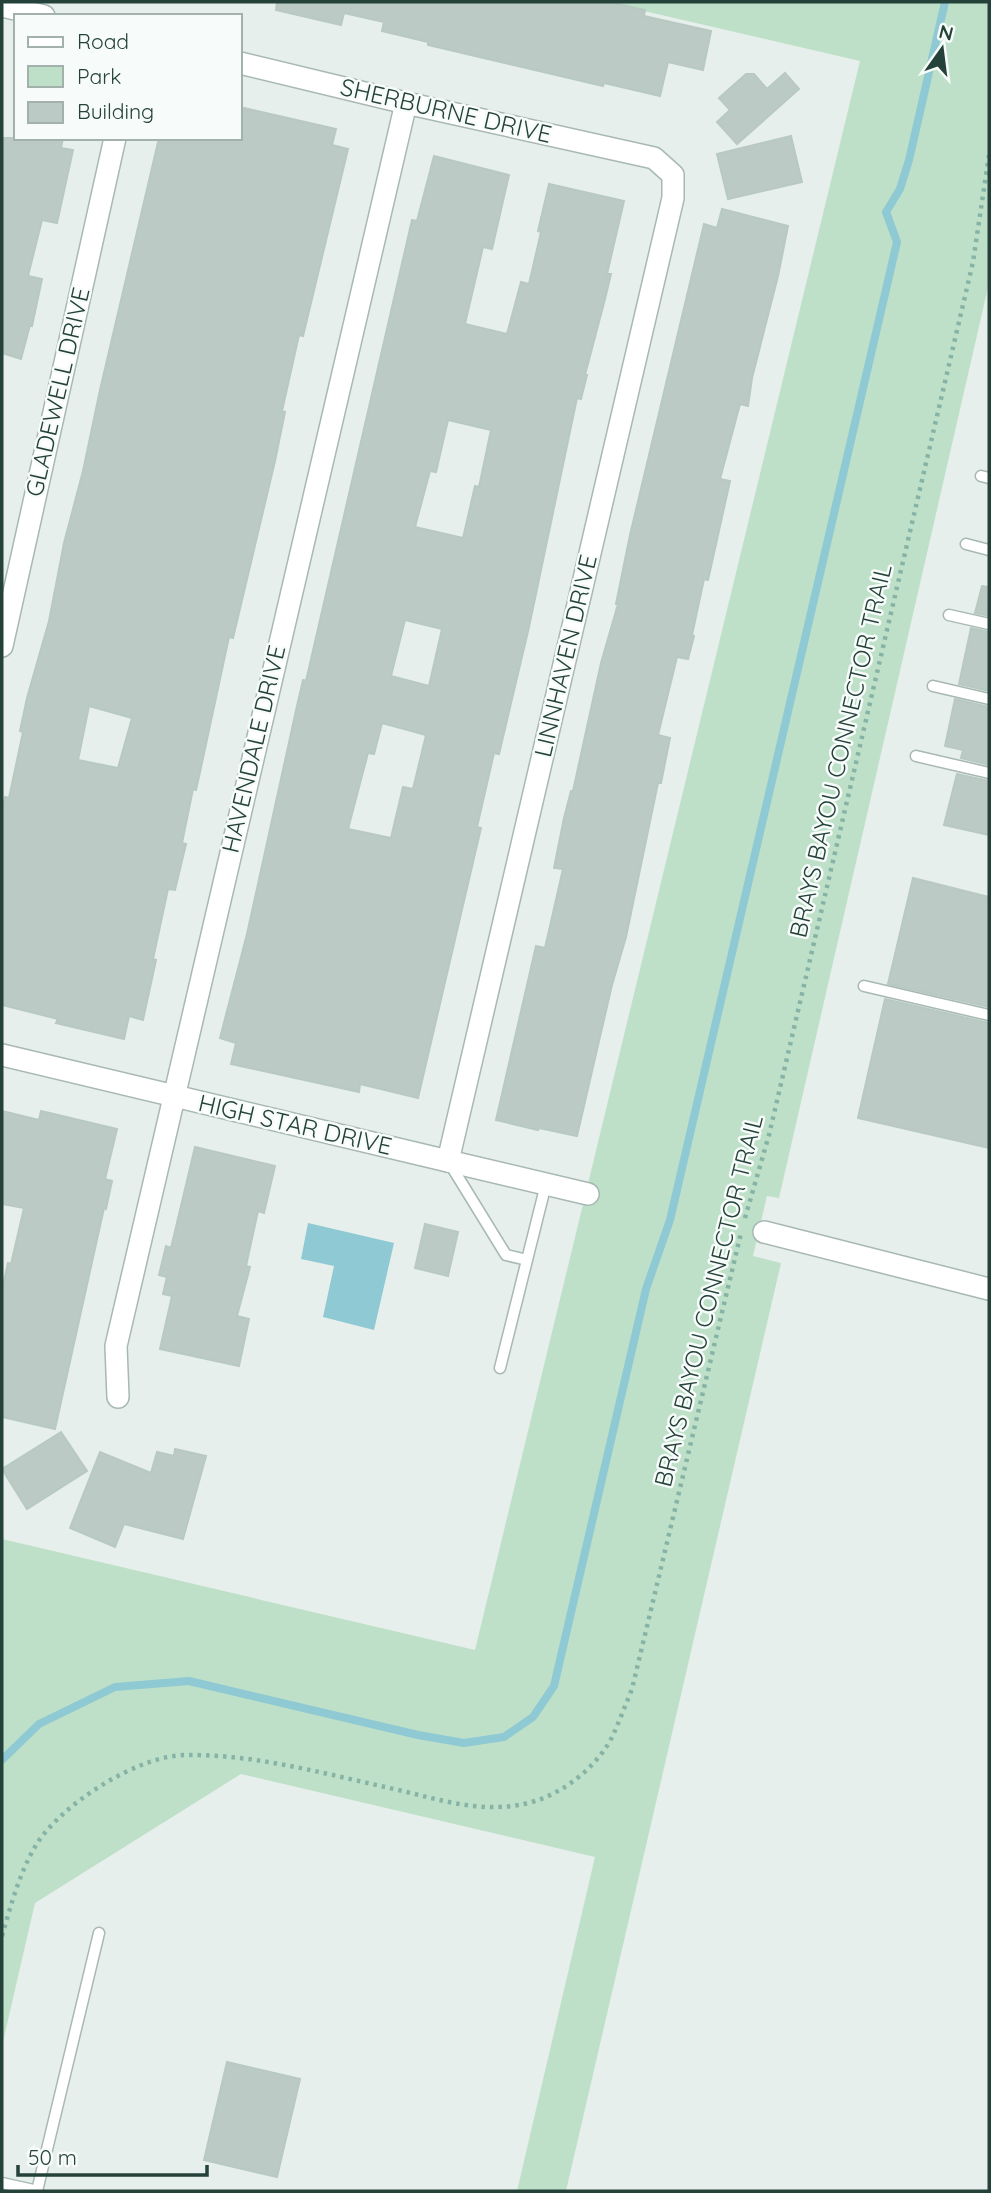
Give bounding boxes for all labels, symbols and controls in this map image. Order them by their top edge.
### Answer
legend [14,14,242,140]
north arrow [907,14,977,84]
text: N [936,19,956,46]
text: Road [77,28,129,54]
text: Park [77,63,121,89]
street label: SHERBURNE DRIVE [338,71,555,149]
text: Building [77,98,154,124]
street label: GLADEWELL DRIVE [18,284,96,499]
street label: LINNHAVEN DRIVE [527,552,603,760]
street label: BRAYS BAYOU CONNECTOR TRAIL [782,561,898,940]
street label: HAVENDALE DRIVE [215,642,292,856]
street label: HIGH STAR DRIVE [196,1087,395,1161]
street label: BRAYS BAYOU CONNECTOR TRAIL [647,1111,769,1490]
scale bar [18,2134,206,2178]
text: 50 m [28,2144,77,2170]

